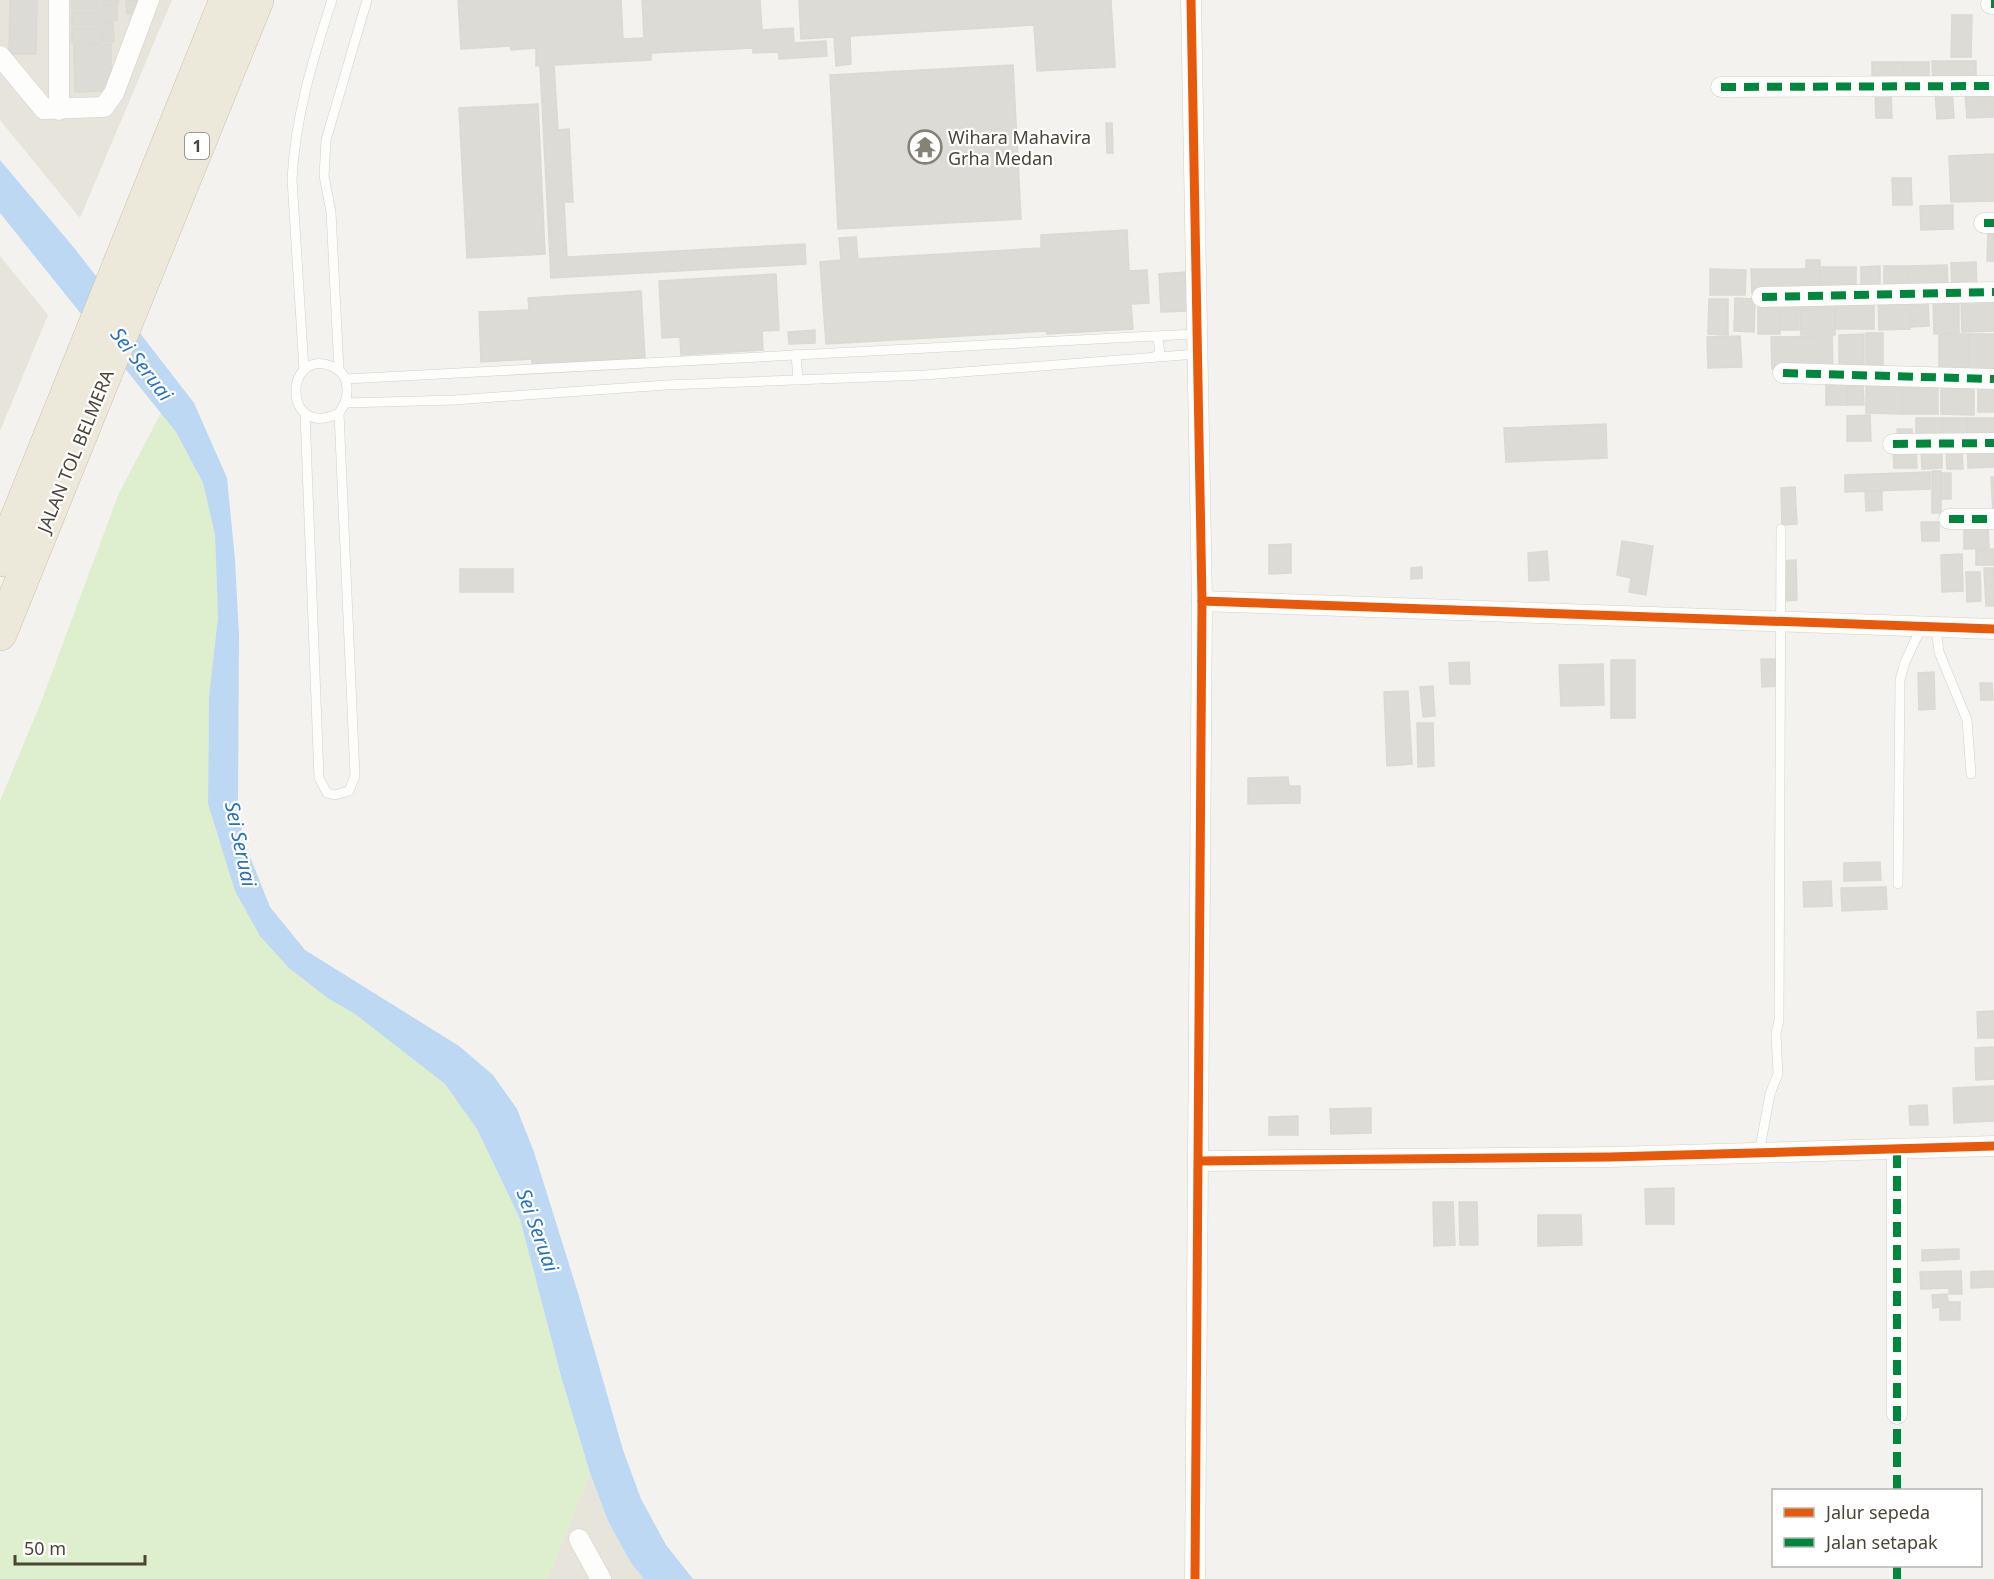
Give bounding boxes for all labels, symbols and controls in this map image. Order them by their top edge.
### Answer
place label: Wihara Mahavira Grha Medan [948,125,1091,170]
temple icon: Wihara Mahavira Grha Medan [907,129,943,165]
road number: 1 [185,133,209,159]
water label: Sei Seruai [105,322,180,407]
street label: JALAN TOL BELMERA [31,366,119,538]
water label: Sei Seruai [219,799,263,890]
water label: Sei Seruai [511,1185,566,1276]
legend [1772,1489,1982,1567]
text: Jalur sepeda [1824,1500,1930,1524]
scale bar [15,1528,146,1566]
text: Jalan setapak [1824,1530,1938,1554]
text: 50 m [24,1536,66,1560]

